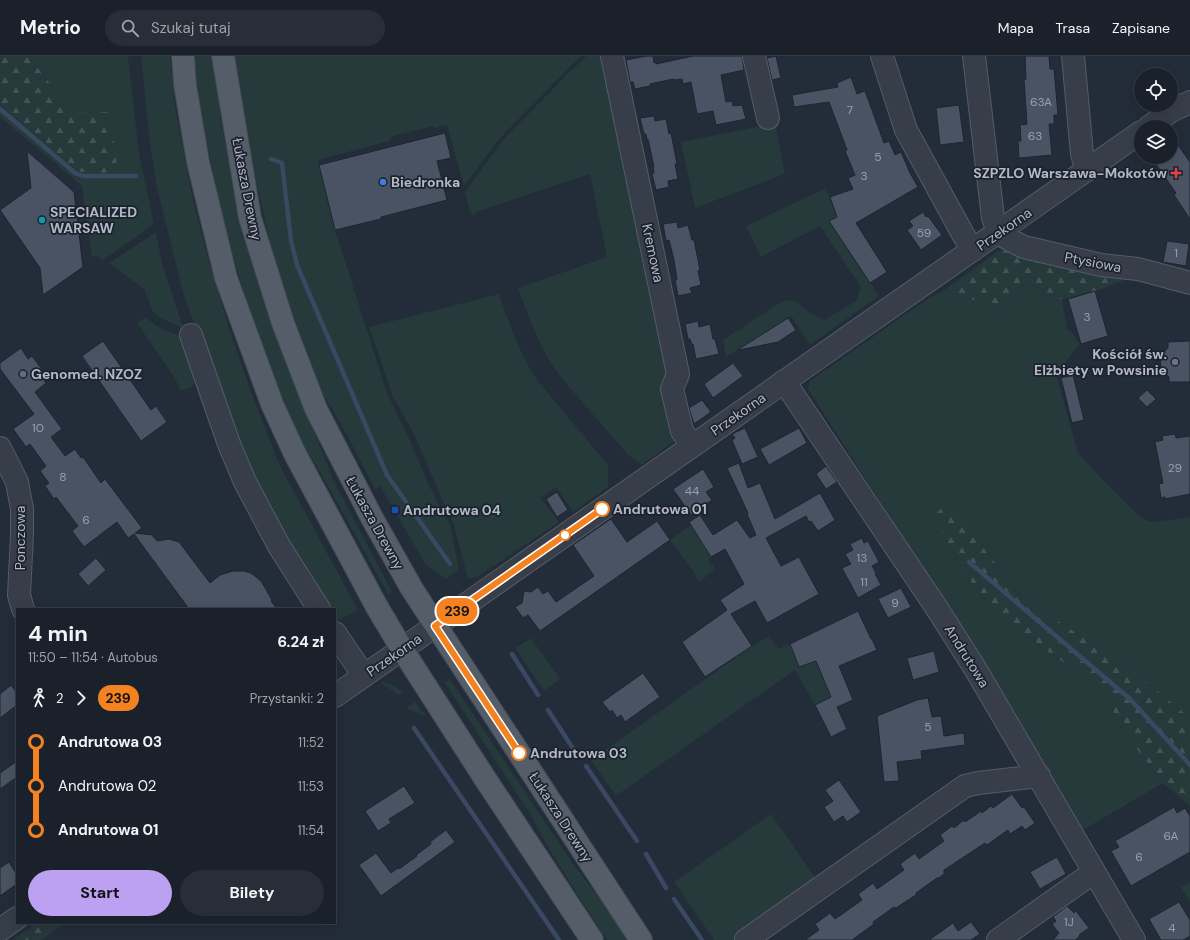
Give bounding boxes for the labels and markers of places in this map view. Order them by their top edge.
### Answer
place label: SZPZLO Warszawa-Mokotów [973,164,1168,182]
marker: SZPZLO Warszawa-Mokotów [1170,167,1182,179]
place label: Biedronka [391,173,460,191]
marker: Biedronka [378,177,388,187]
place label: SPECIALIZED WARSAW [50,203,137,237]
marker: SPECIALIZED WARSAW [37,215,47,225]
place label: Kościół św. Elżbiety w Powsinie [1034,345,1167,379]
marker: Kościół św. Elżbiety w Powsinie [1170,357,1180,367]
place label: Genomed. NZOZ [31,365,142,383]
marker: Genomed. NZOZ [18,369,28,379]
place label: Andrutowa 01 [613,500,707,518]
place label: Andrutowa 04 [403,501,501,519]
marker: Andrutowa 01 [594,501,610,517]
marker: Andrutowa 04 [390,505,400,515]
unlabelled marker [559,529,571,541]
place label: Andrutowa 03 [530,744,627,762]
marker: Andrutowa 03 [511,745,527,761]

